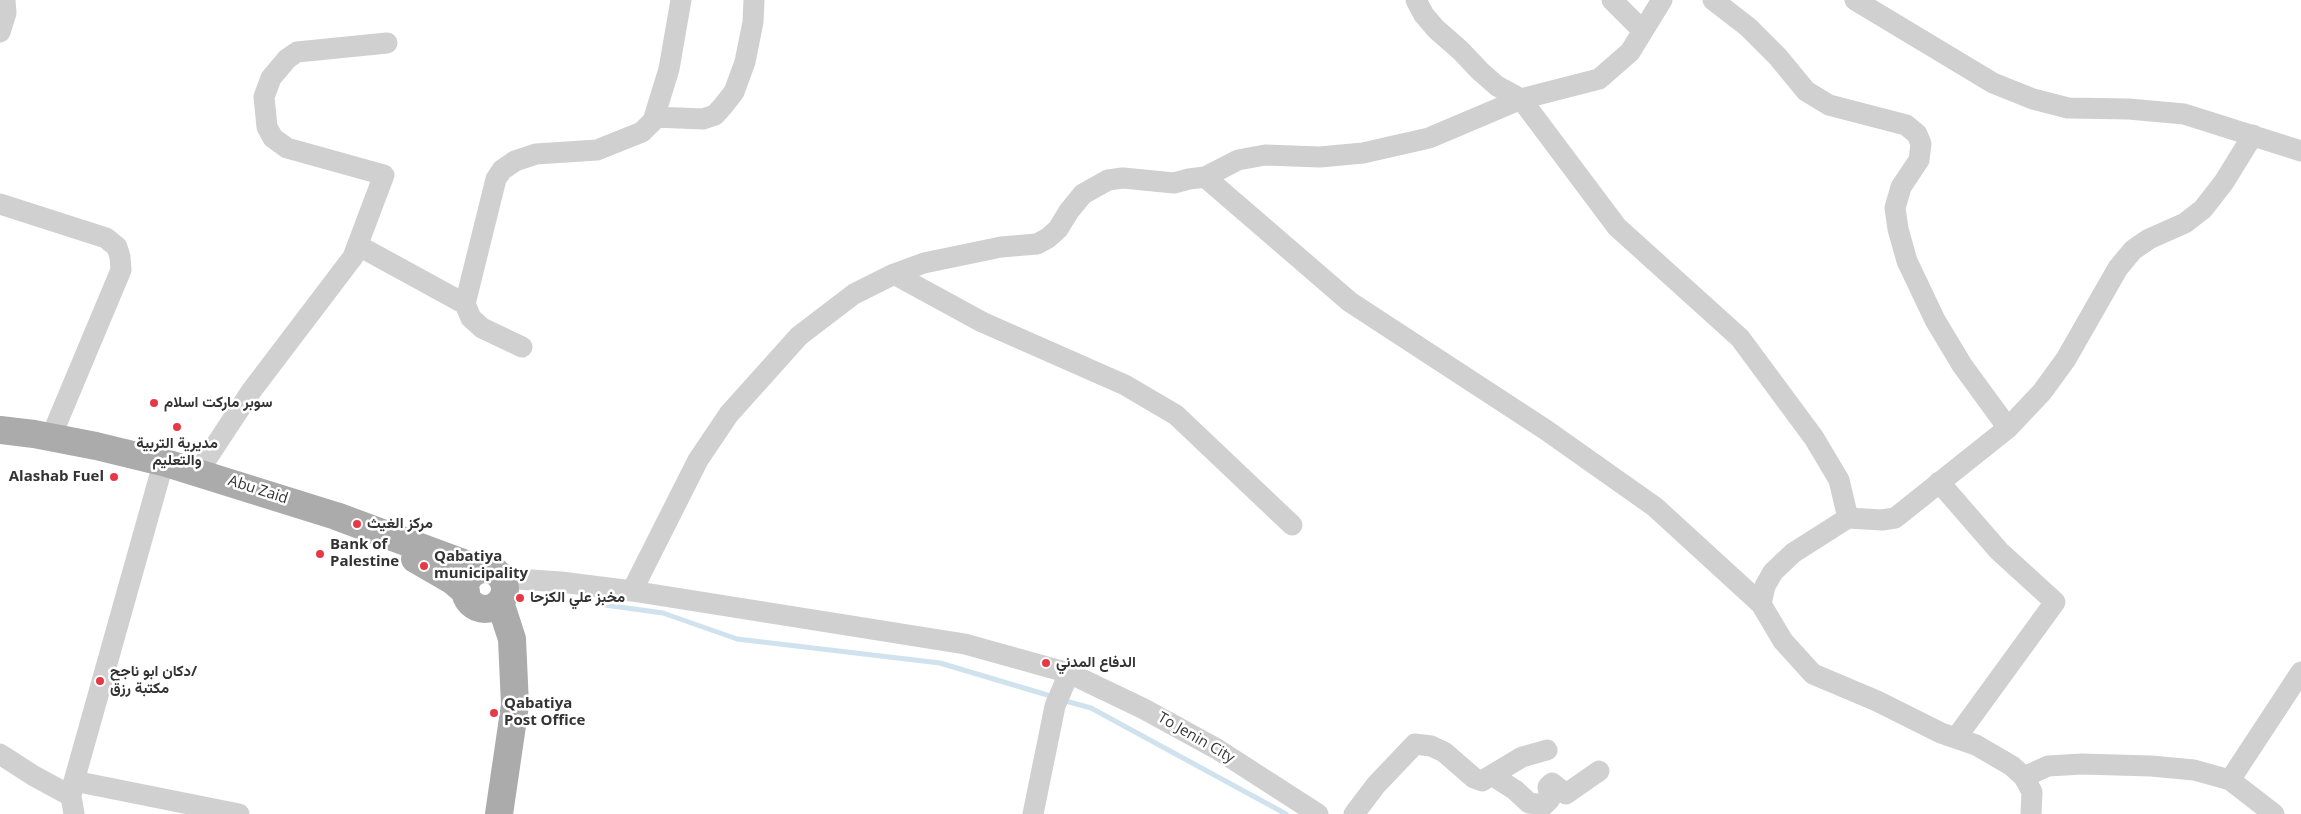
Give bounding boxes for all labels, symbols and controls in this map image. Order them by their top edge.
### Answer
place label: سوبر ماركت اسلام [164,394,273,412]
marker: سوبر ماركت اسلام [148,397,160,409]
marker: مديرية التربية والتعليم [171,421,183,433]
place label: مديرية التربية والتعليم [136,435,218,470]
place label: Alashab Fuel [9,468,104,486]
marker: Alashab Fuel [108,471,120,483]
street label: Abu Zaid [226,472,290,508]
place label: مركز الغيث [367,515,433,533]
marker: مركز الغيث [351,518,363,530]
place label: Bank of Palestine [330,536,399,571]
marker: Bank of Palestine [314,548,326,560]
place label: Qabatiya municipality [434,548,528,583]
marker: Qabatiya municipality [418,560,430,572]
place label: مخبز علي الكزحا [530,589,625,607]
marker: مخبز علي الكزحا [514,592,526,604]
place label: الدفاع المدني [1056,654,1136,672]
marker: الدفاع المدني [1040,657,1052,669]
place label: دكان ابو ناجح/ مكتبة رزق [110,663,197,698]
marker: دكان ابو ناجح/ مكتبة رزق [94,675,106,687]
place label: Qabatiya Post Office [504,695,585,730]
marker: Qabatiya Post Office [488,707,500,719]
street label: To Jenin City [1154,709,1238,767]

